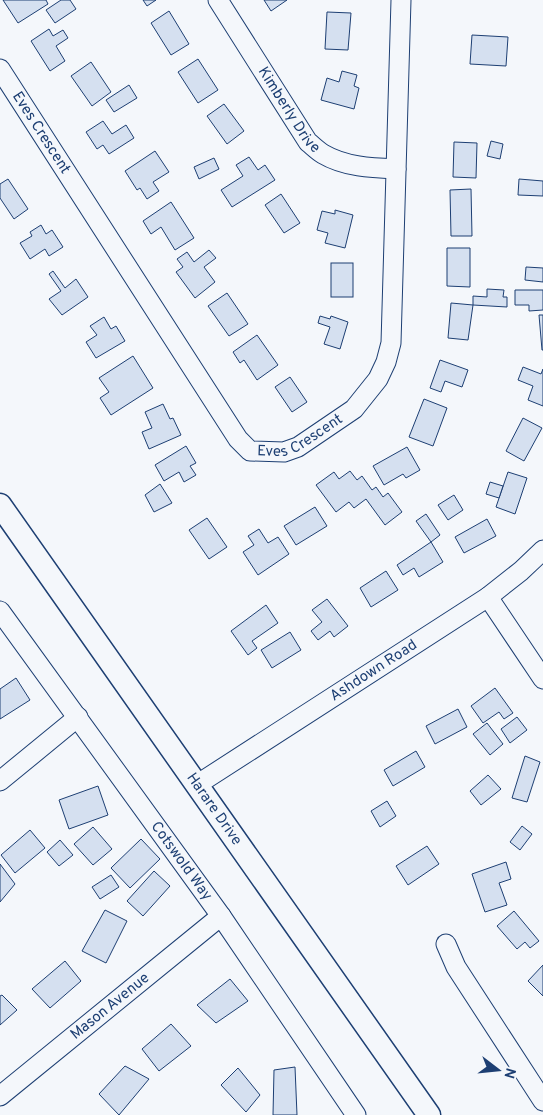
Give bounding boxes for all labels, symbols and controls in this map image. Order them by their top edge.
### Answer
street label: Kimberly Drive [253,63,324,158]
street label: Eves Crescent [8,88,75,178]
street label: Eves Crescent [257,410,347,462]
street label: Ashdown Road [326,636,421,706]
street label: Harare Drive [182,769,246,849]
street label: Cotswold Way [146,818,216,905]
street label: Mason Avenue [67,969,153,1044]
north arrow [473,1045,523,1095]
text: N [499,1066,519,1080]

